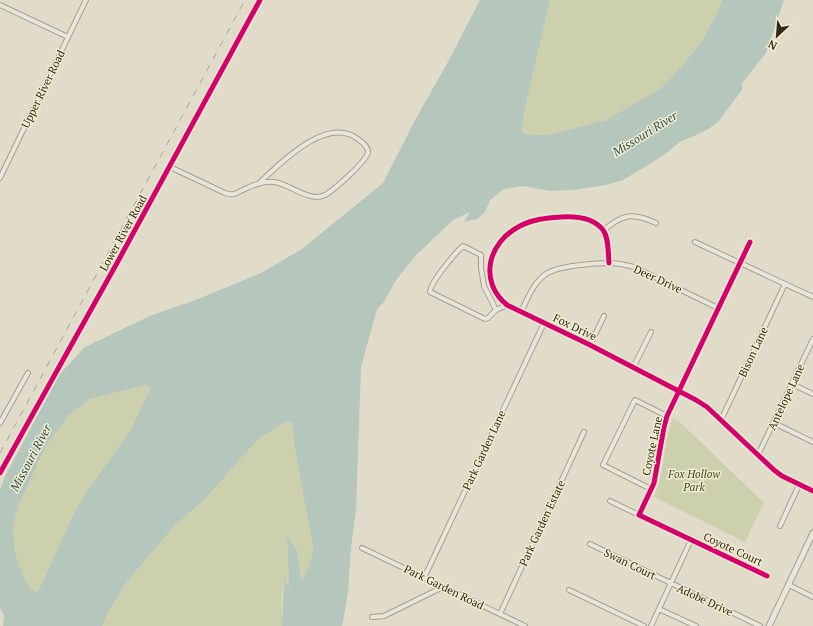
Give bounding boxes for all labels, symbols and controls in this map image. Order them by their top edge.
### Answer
north arrow [757,16,797,56]
text: N [765,37,779,53]
street label: Upper River Road [18,48,68,130]
water label: Missouri River [609,107,681,160]
street label: Lower River Road [96,192,150,274]
street label: Deer Drive [631,262,685,297]
street label: Fox Drive [551,311,599,344]
street label: Bison Lane [735,324,771,379]
street label: Antelope Lane [765,361,808,432]
street label: Park Garden Lane [459,407,509,492]
street label: Coyote Lane [639,415,665,477]
water label: Missouri River [6,421,55,495]
park label: Fox Hollow Park [667,467,720,494]
street label: Park Garden Estate [516,477,568,568]
street label: Coyote Court [701,529,765,569]
street label: Swan Court [602,545,658,583]
street label: Park Garden Road [402,562,486,612]
street label: Adobe Drive [675,581,736,619]

